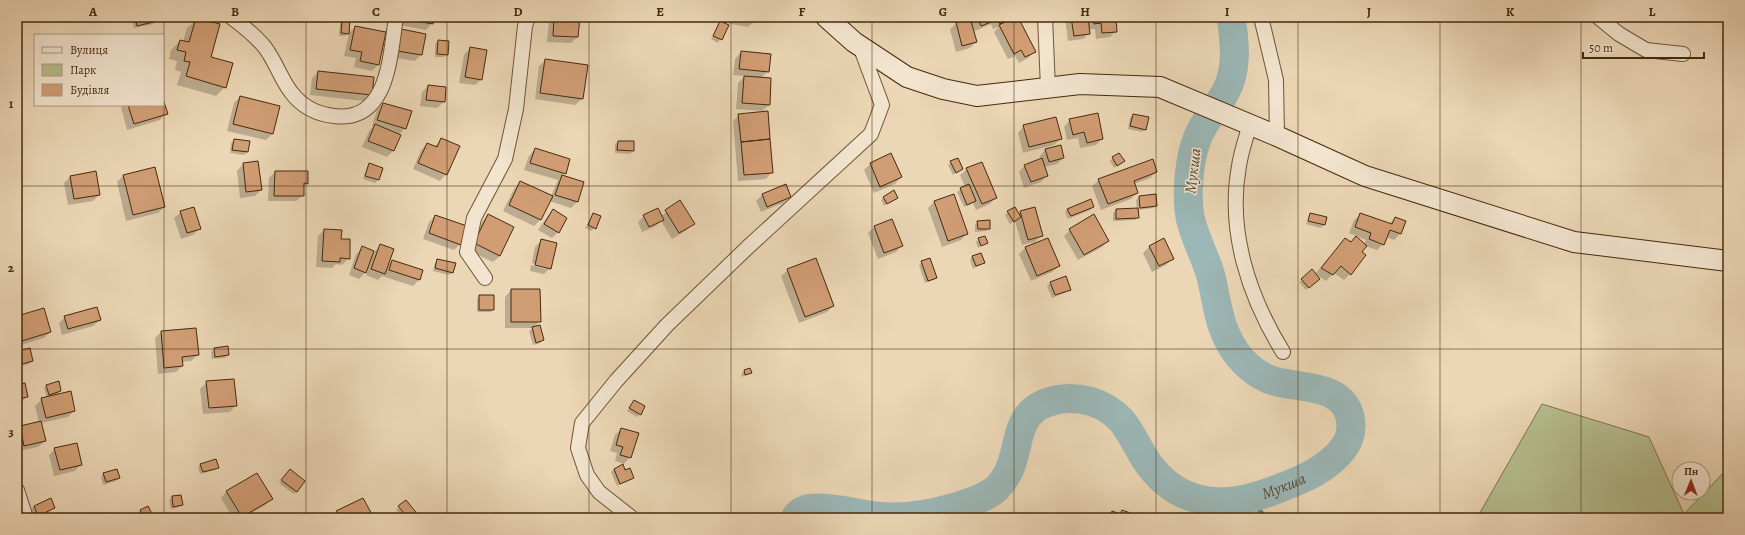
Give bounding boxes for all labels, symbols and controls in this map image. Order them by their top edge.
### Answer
text: A [88,3,98,20]
text: B [231,3,239,20]
text: C [372,3,380,20]
text: D [513,3,523,20]
text: E [656,3,664,20]
text: F [799,3,806,20]
text: G [939,3,947,20]
text: H [1080,3,1090,20]
text: I [1225,3,1230,20]
text: J [1367,3,1371,20]
text: K [1506,3,1515,20]
text: L [1649,3,1656,20]
legend [34,34,164,106]
scale bar [1583,34,1704,60]
text: 50 m [1589,40,1613,56]
text: Вулиця [70,42,108,58]
text: Парк [70,62,96,78]
text: Будівля [70,82,110,98]
text: 1 [9,95,14,112]
water label: Мукша [1179,147,1207,195]
text: 2 [8,259,15,276]
text: 3 [8,423,14,440]
north arrow [1671,461,1711,501]
text: Пн [1684,464,1699,479]
water label: Мукша [1259,468,1309,505]

